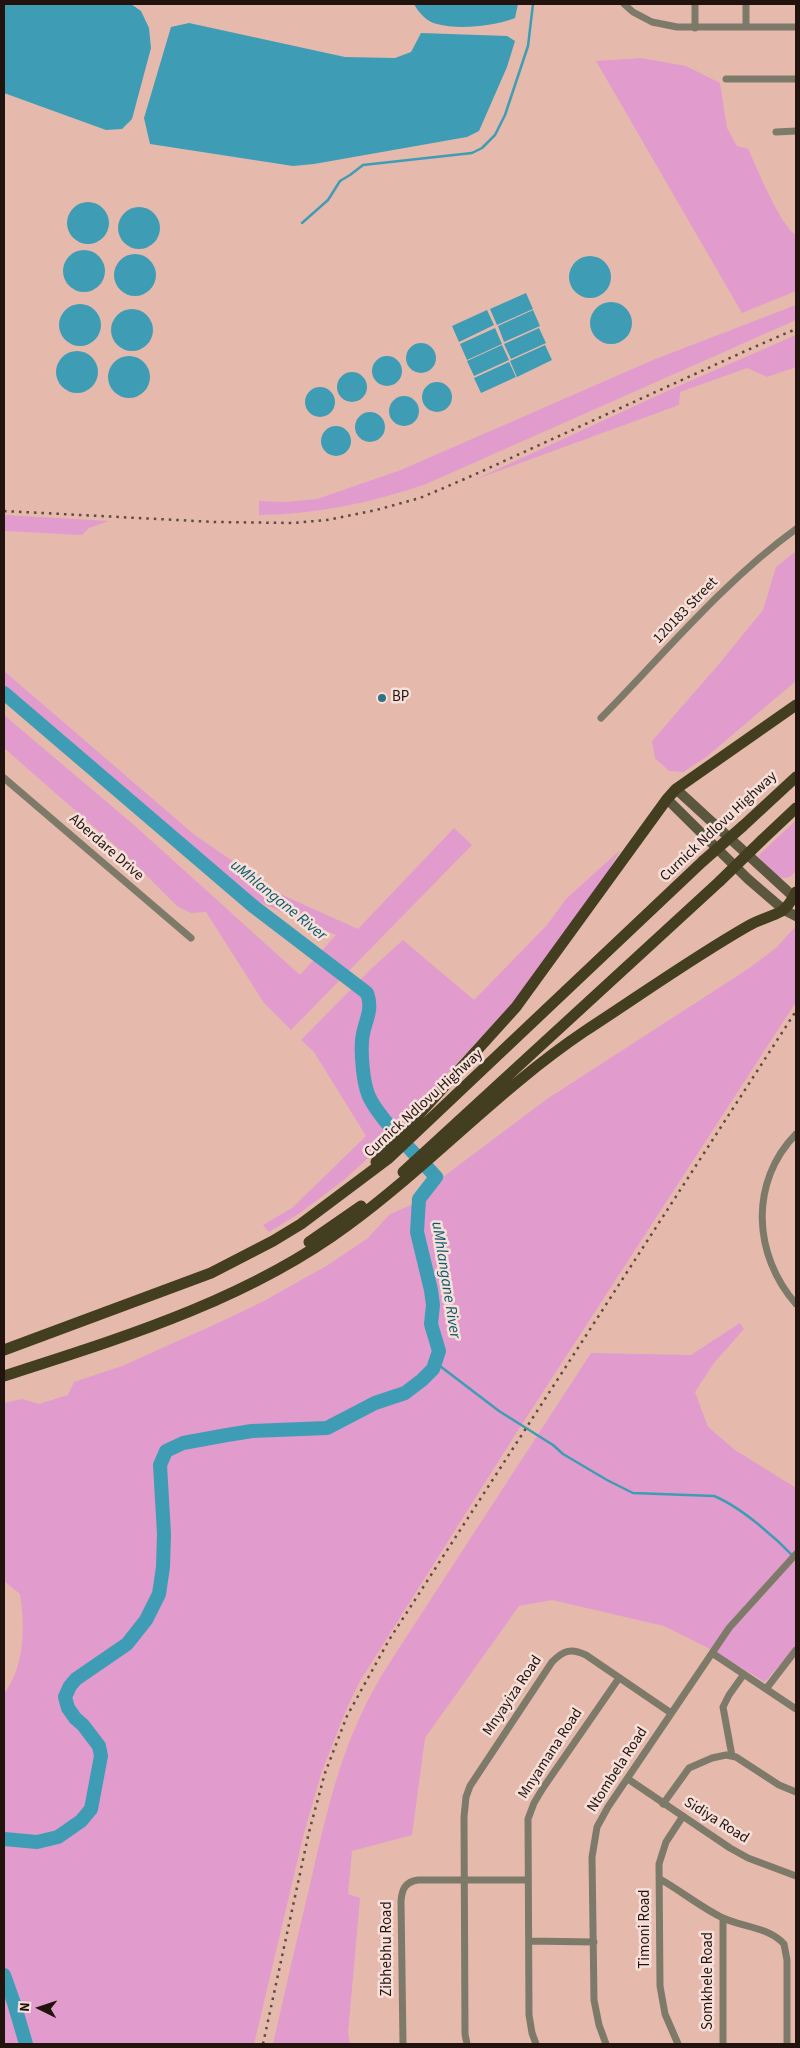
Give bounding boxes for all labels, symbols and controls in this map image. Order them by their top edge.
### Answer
street label: 120183 Street [650,574,722,648]
place label: BP [392,689,409,707]
marker: BP [376,692,388,704]
street label: Curnick Ndlovu Highway [657,768,781,886]
street label: Aberdare Drive [65,811,147,885]
water label: uMhlangane River [226,856,330,946]
street label: Curnick Ndlovu Highway [361,1046,487,1162]
water label: uMhlangane River [426,1220,464,1340]
street label: Mnyayiza Road [480,1652,546,1740]
street label: Mnyamana Road [515,1705,587,1803]
street label: Ntombela Road [584,1724,652,1816]
street label: Sidiya Road [680,1794,752,1848]
street label: Timoni Road [637,1889,655,1969]
street label: Zibhebhu Road [379,1901,397,1997]
street label: Somkhele Road [700,1932,718,2030]
north arrow [15,1983,65,2033]
text: N [15,2002,35,2012]

